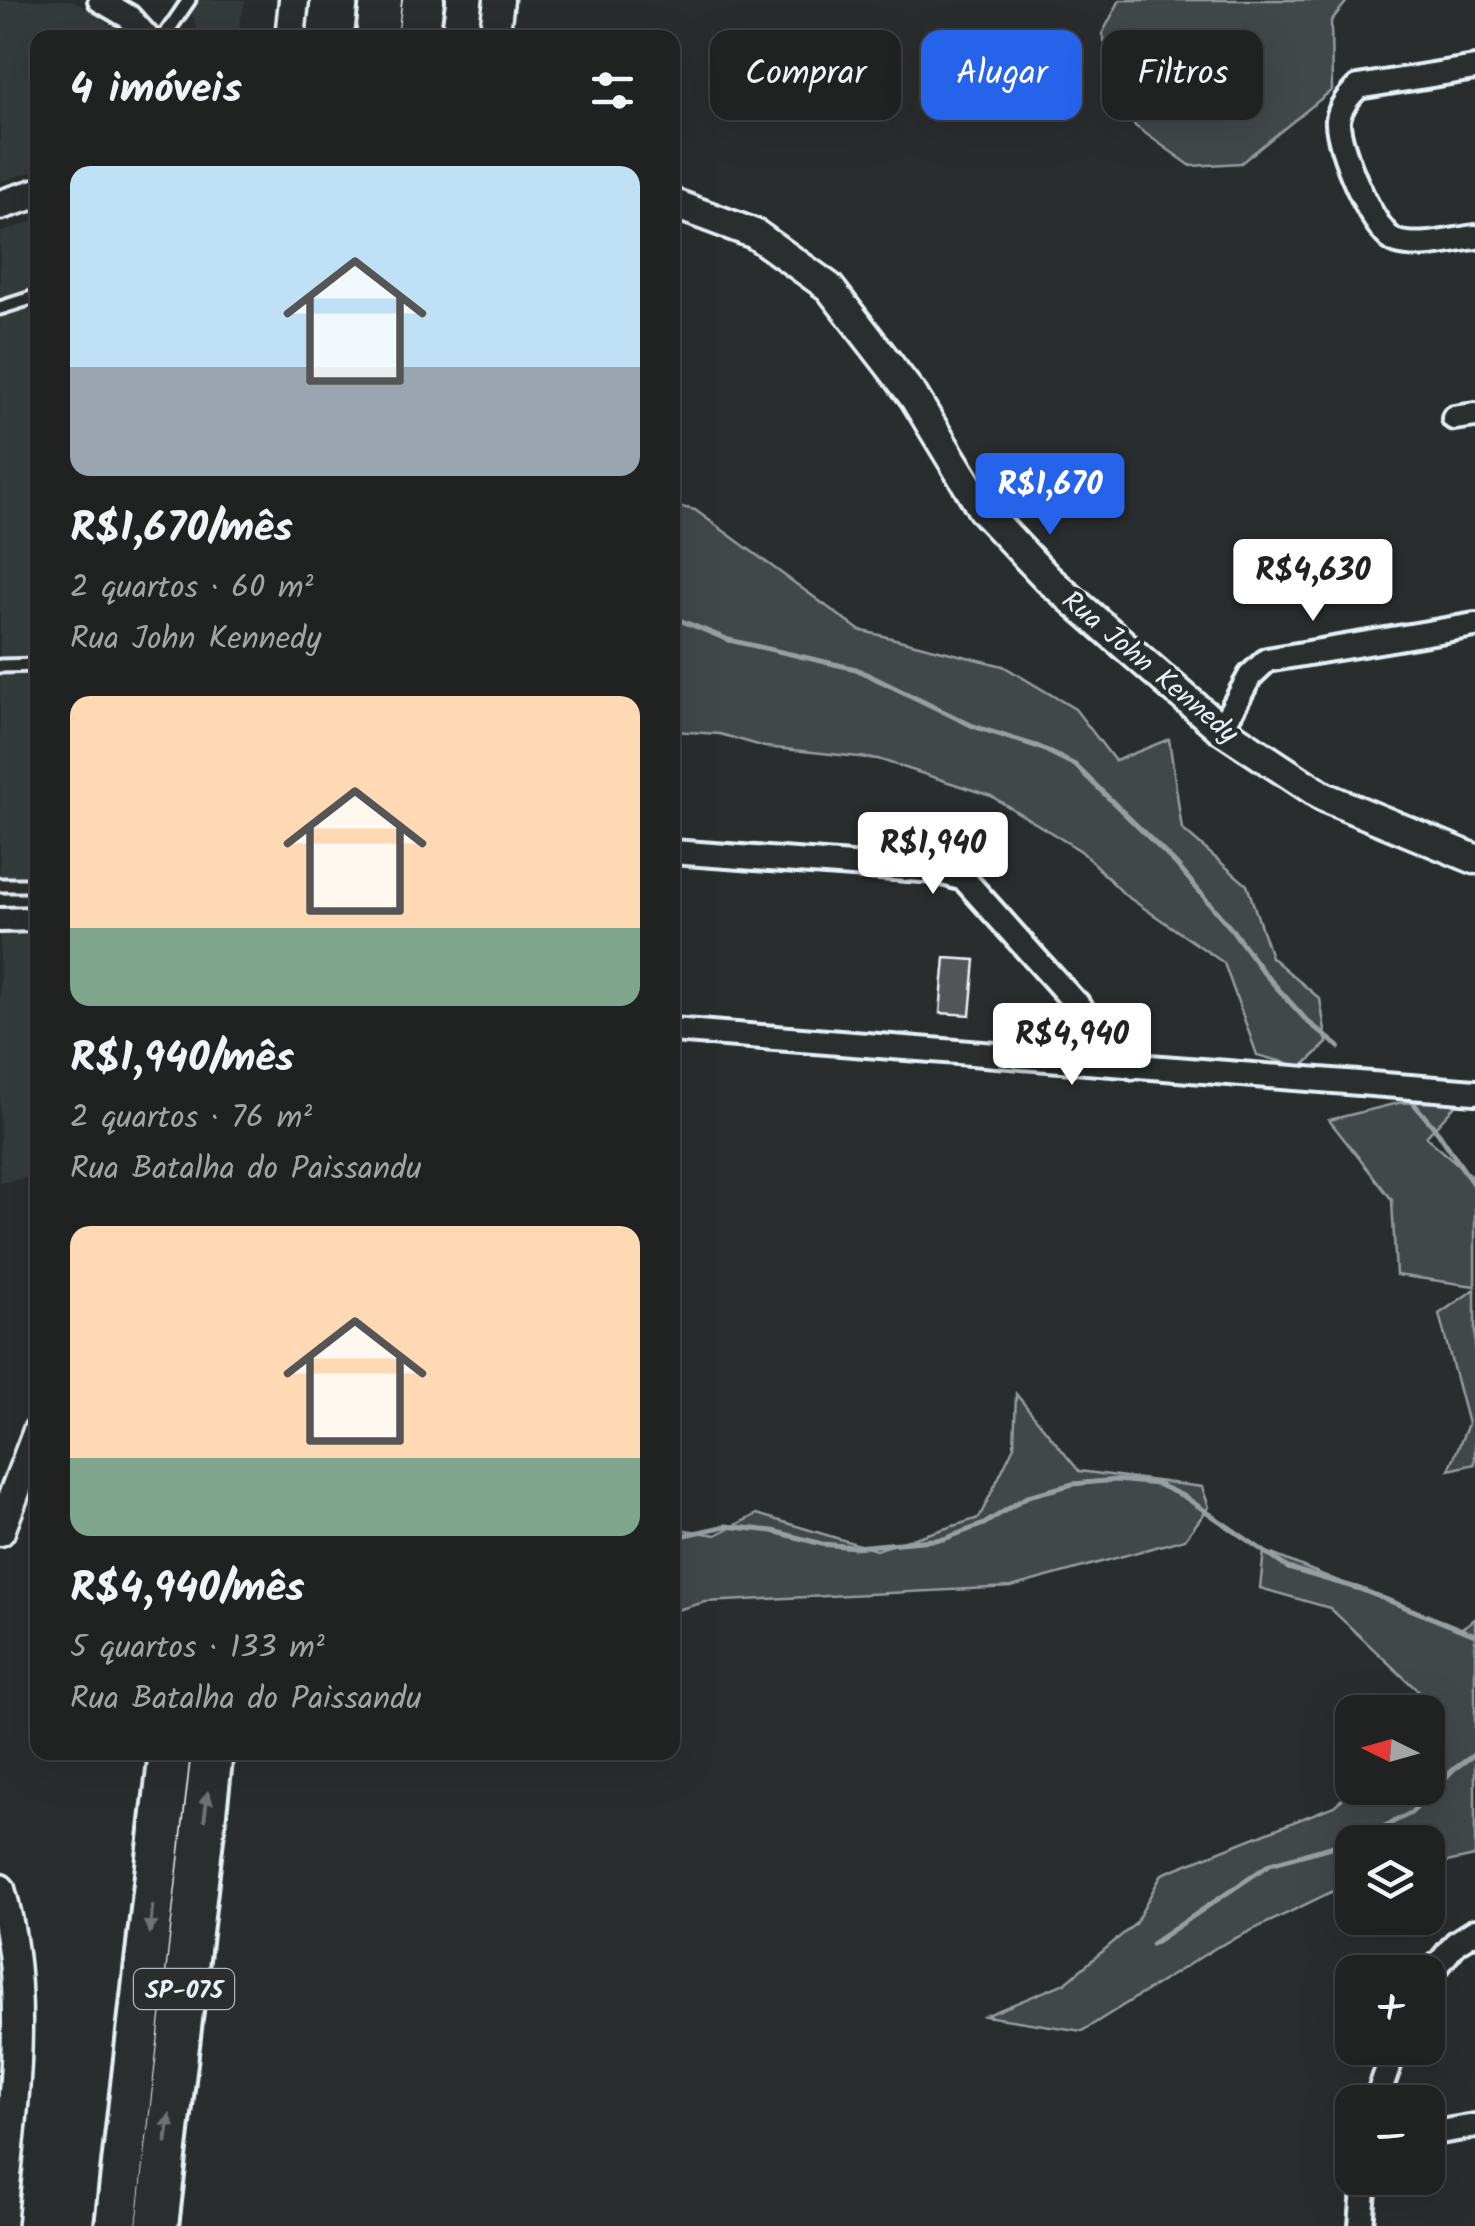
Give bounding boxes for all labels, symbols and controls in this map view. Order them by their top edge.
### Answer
chip: Comprar [710,30,901,120]
chip: Alugar [921,30,1082,120]
chip: Filtros [1102,30,1263,120]
text: 4 imóveis [70,57,242,124]
icon: filters [585,63,640,118]
icon: home [265,231,445,411]
pin: R$1,670 [958,453,1142,538]
text: R$1,670 [997,460,1103,511]
text: R$1,670/mês [70,496,293,563]
pin: R$4,630 [1221,539,1405,624]
text: R$4,630 [1255,546,1371,597]
text: 2 quartos · 60 m² [70,563,313,614]
street label: Rua John Kennedy [1051,580,1249,756]
text: Rua John Kennedy [70,614,321,665]
icon: home [265,761,445,941]
pin: R$1,940 [841,812,1025,897]
text: R$1,940 [880,819,986,870]
pin: R$4,940 [980,1003,1164,1088]
text: R$4,940 [1015,1010,1129,1061]
text: R$1,940/mês [70,1026,294,1093]
text: 2 quartos · 76 m² [70,1093,312,1144]
text: Rua Batalha do Paissandu [70,1144,422,1195]
icon: home [265,1291,445,1471]
text: R$4,940/mês [70,1556,305,1623]
text: 5 quartos · 133 m² [70,1623,325,1674]
text: Rua Batalha do Paissandu [70,1674,422,1725]
north arrow [1335,1695,1445,1805]
map controls [1335,1695,1445,2195]
one-way arrow [198,1790,214,1822]
button: layers [1335,1825,1445,1935]
one-way arrow [143,1904,159,1935]
button: + [1335,1955,1445,2065]
road number: SP-075 [134,1969,234,2009]
button: − [1335,2085,1445,2195]
one-way arrow [160,2113,176,2145]

